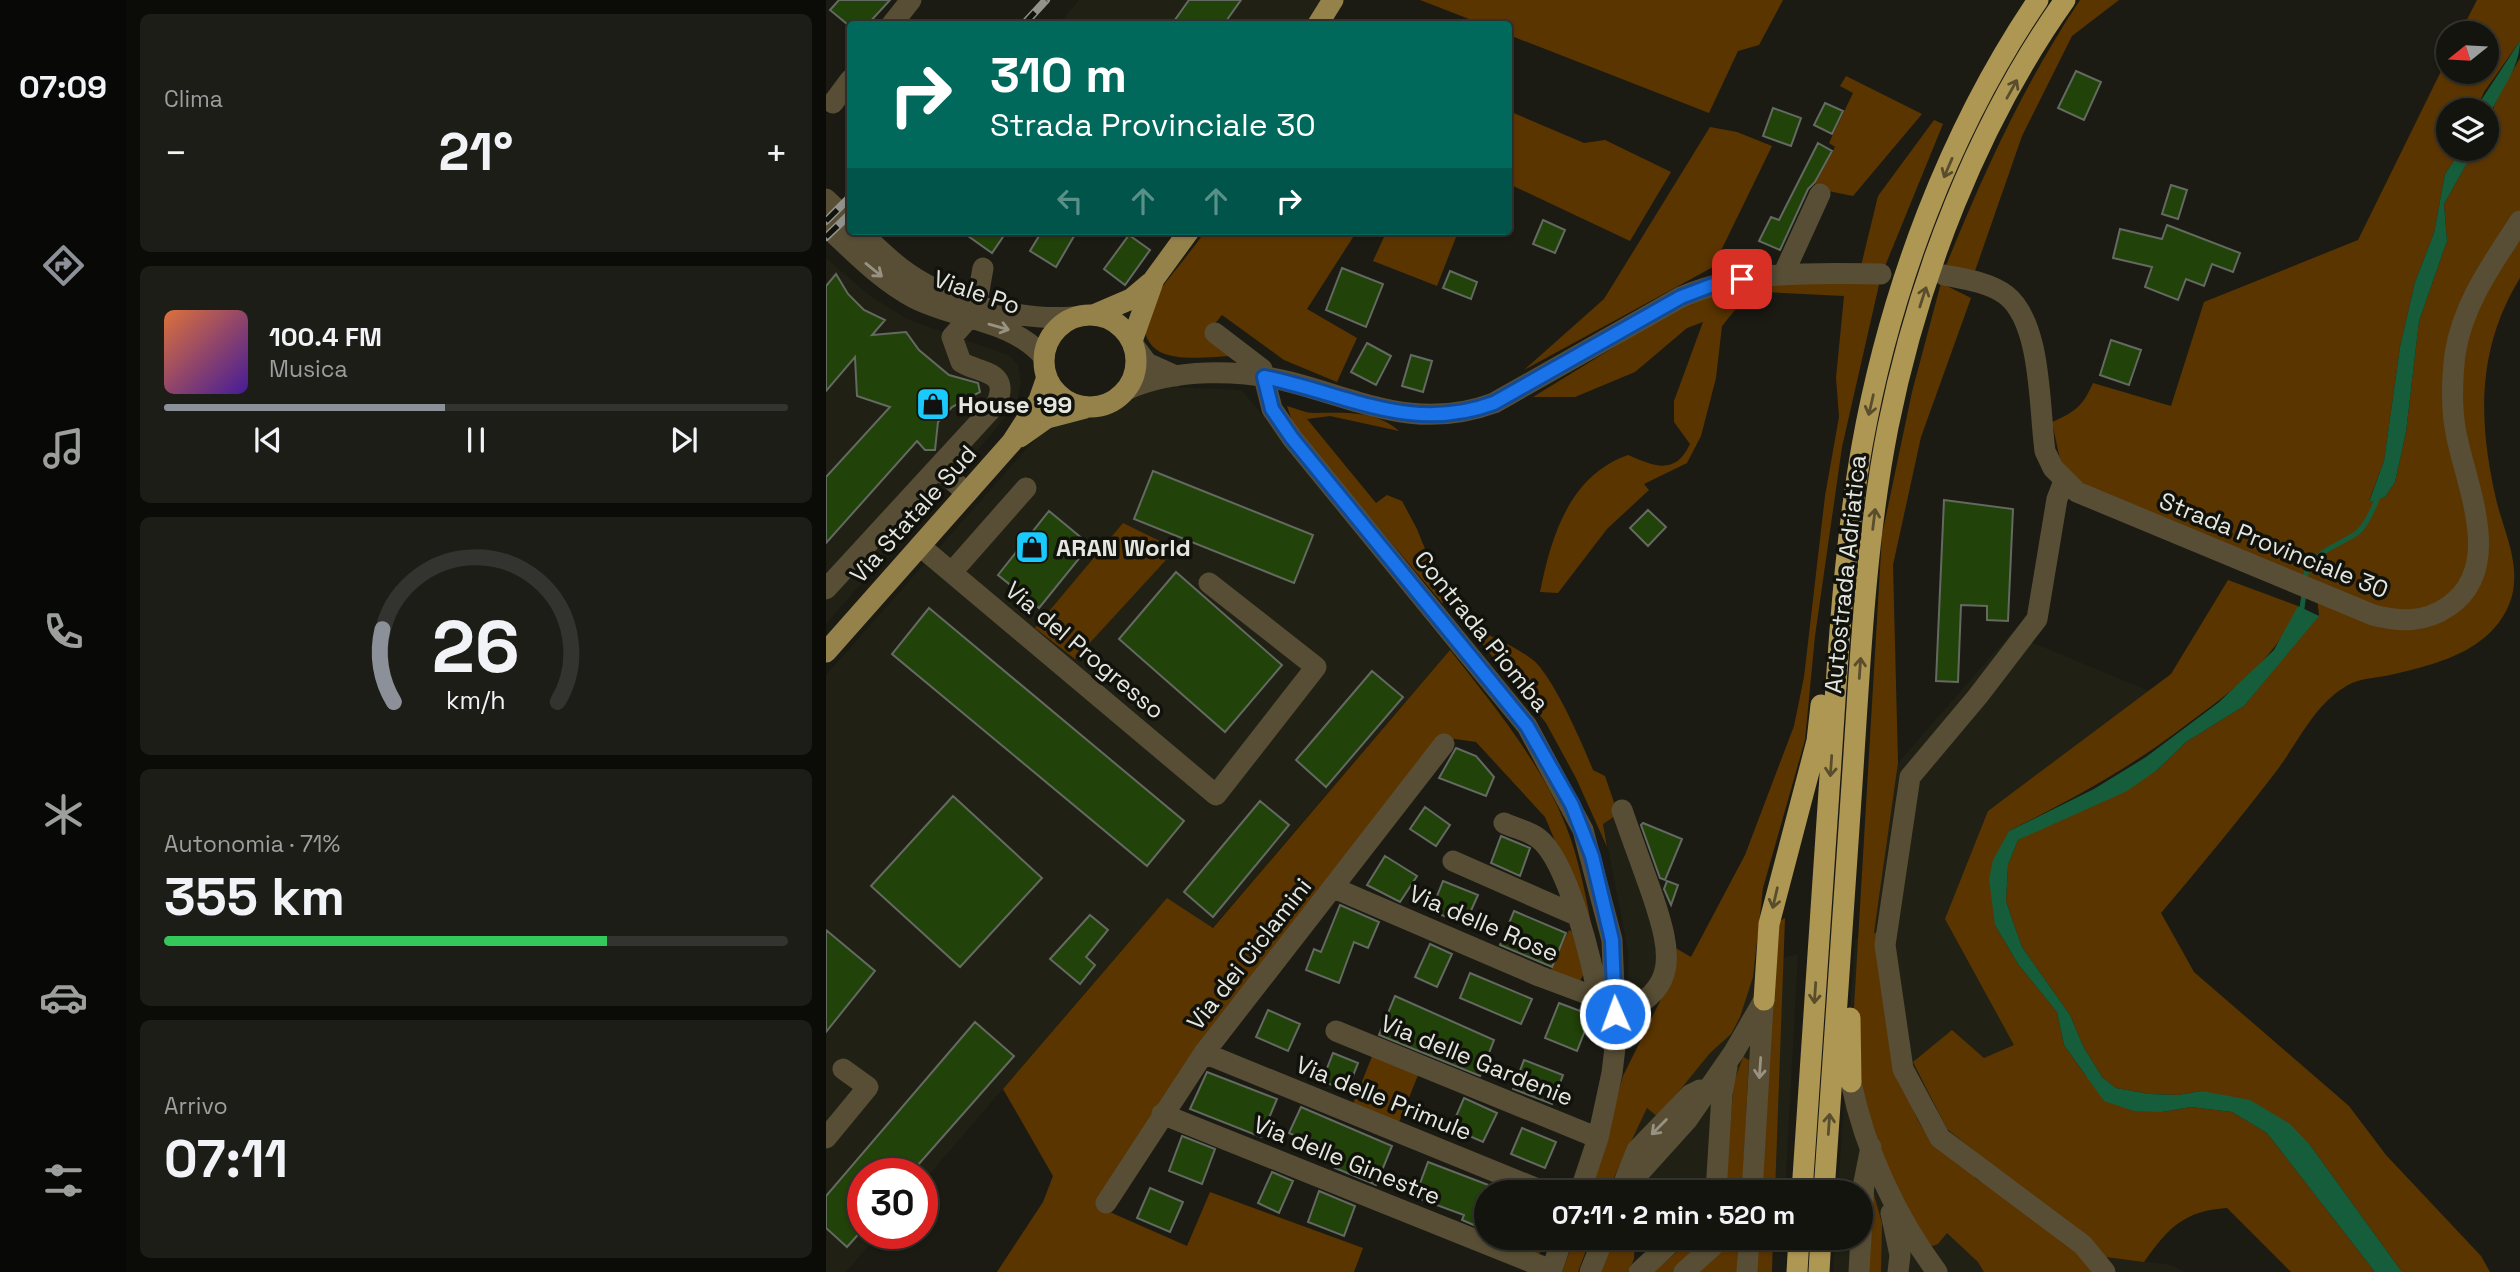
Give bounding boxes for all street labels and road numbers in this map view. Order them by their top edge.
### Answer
street label: Viale Po [930,263,1024,321]
street label: Via Statale Sud [843,438,983,590]
street label: Autostrada Adriatica [1817,453,1873,695]
street label: Strada Provinciale 30 [2155,485,2393,605]
street label: Contrada Piomba [1408,544,1557,718]
street label: Via del Progresso [999,574,1171,726]
street label: Via dei Ciclamini [1180,872,1318,1036]
street label: Via delle Rose [1405,878,1563,968]
street label: Via delle Gardenie [1376,1007,1578,1113]
street label: Via delle Primule [1291,1049,1477,1147]
street label: Via delle Ginestre [1249,1108,1445,1212]

